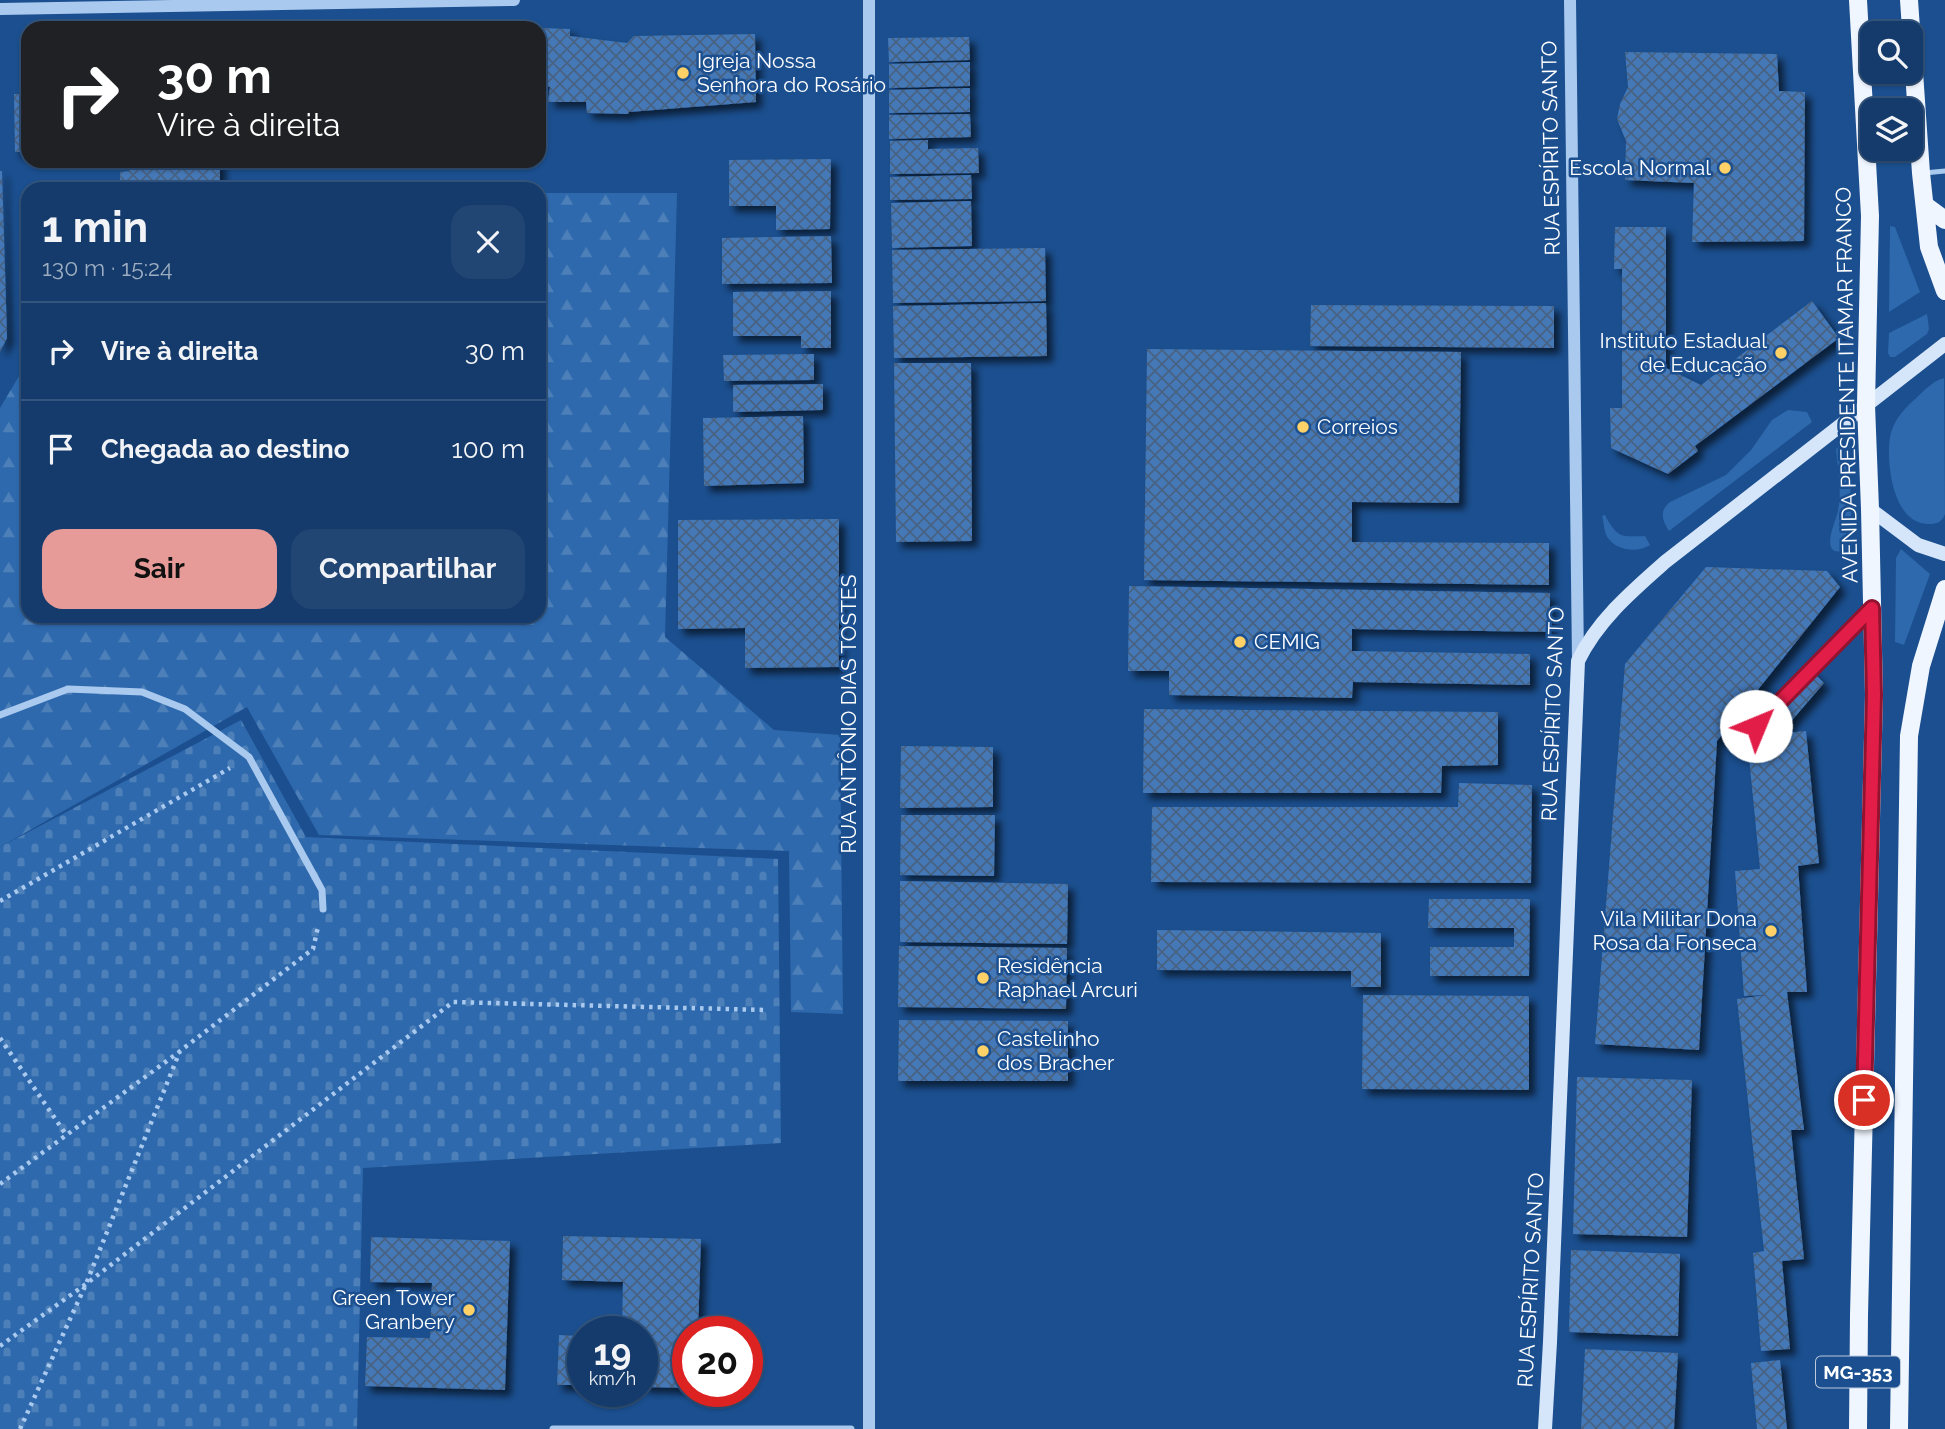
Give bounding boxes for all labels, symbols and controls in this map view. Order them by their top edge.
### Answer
map controls [1860,21,1923,161]
button: search [1860,21,1923,84]
street label: RUA ESPÍRITO SANTO [1536,40,1565,256]
text: 30 m [157,47,272,104]
place label: Igreja Nossa Senhora do Rosário [697,48,886,97]
icon: right [42,49,133,140]
marker: Igreja Nossa Senhora do Rosário [675,65,691,81]
button: layers [1860,98,1923,161]
text: Vire à direita [157,106,340,143]
place label: Escola Normal [1569,155,1711,180]
marker: Escola Normal [1717,160,1733,176]
street label: AVENIDA PRESIDENTE ITAMAR FRANCO [1831,187,1862,583]
text: 1 min [42,203,148,252]
button: close [451,205,525,279]
text: 130 m · 15:24 [42,254,173,281]
place label: Instituto Estadual de Educação [1600,328,1767,377]
icon: right [42,332,80,370]
text: Vire à direita [101,336,258,366]
text: 30 m [465,336,525,366]
marker: Instituto Estadual de Educação [1773,345,1789,361]
place label: Correios [1317,414,1398,439]
marker: Correios [1295,419,1311,435]
icon: arrive [42,430,80,468]
text: Chegada ao destino [101,434,350,464]
text: 100 m [452,434,525,464]
button: Sair [42,529,277,609]
button: Compartilhar [291,529,525,609]
street label: RUA ANTÔNIO DIAS TOSTES [836,574,861,853]
street label: RUA ESPÍRITO SANTO [1536,606,1569,822]
place label: CEMIG [1254,629,1320,654]
marker: CEMIG [1232,634,1248,650]
position arrow [1719,689,1793,763]
place label: Vila Militar Dona Rosa da Fonseca [1592,906,1757,955]
marker: Vila Militar Dona Rosa da Fonseca [1763,923,1779,939]
place label: Residência Raphael Arcuri [997,953,1138,1002]
marker: Residência Raphael Arcuri [975,970,991,986]
place label: Castelinho dos Bracher [997,1026,1115,1075]
marker: Castelinho dos Bracher [975,1043,991,1059]
pin [1834,1070,1894,1130]
icon: arrive [1845,1081,1883,1119]
street label: RUA ESPÍRITO SANTO [1512,1172,1549,1388]
place label: Green Tower Granbery [332,1285,456,1334]
marker: Green Tower Granbery [461,1302,477,1318]
speed limit sign: 20 [672,1316,763,1407]
text: 19 [594,1332,631,1373]
road number: MG-353 [1816,1356,1900,1388]
text: km/h [589,1368,636,1389]

